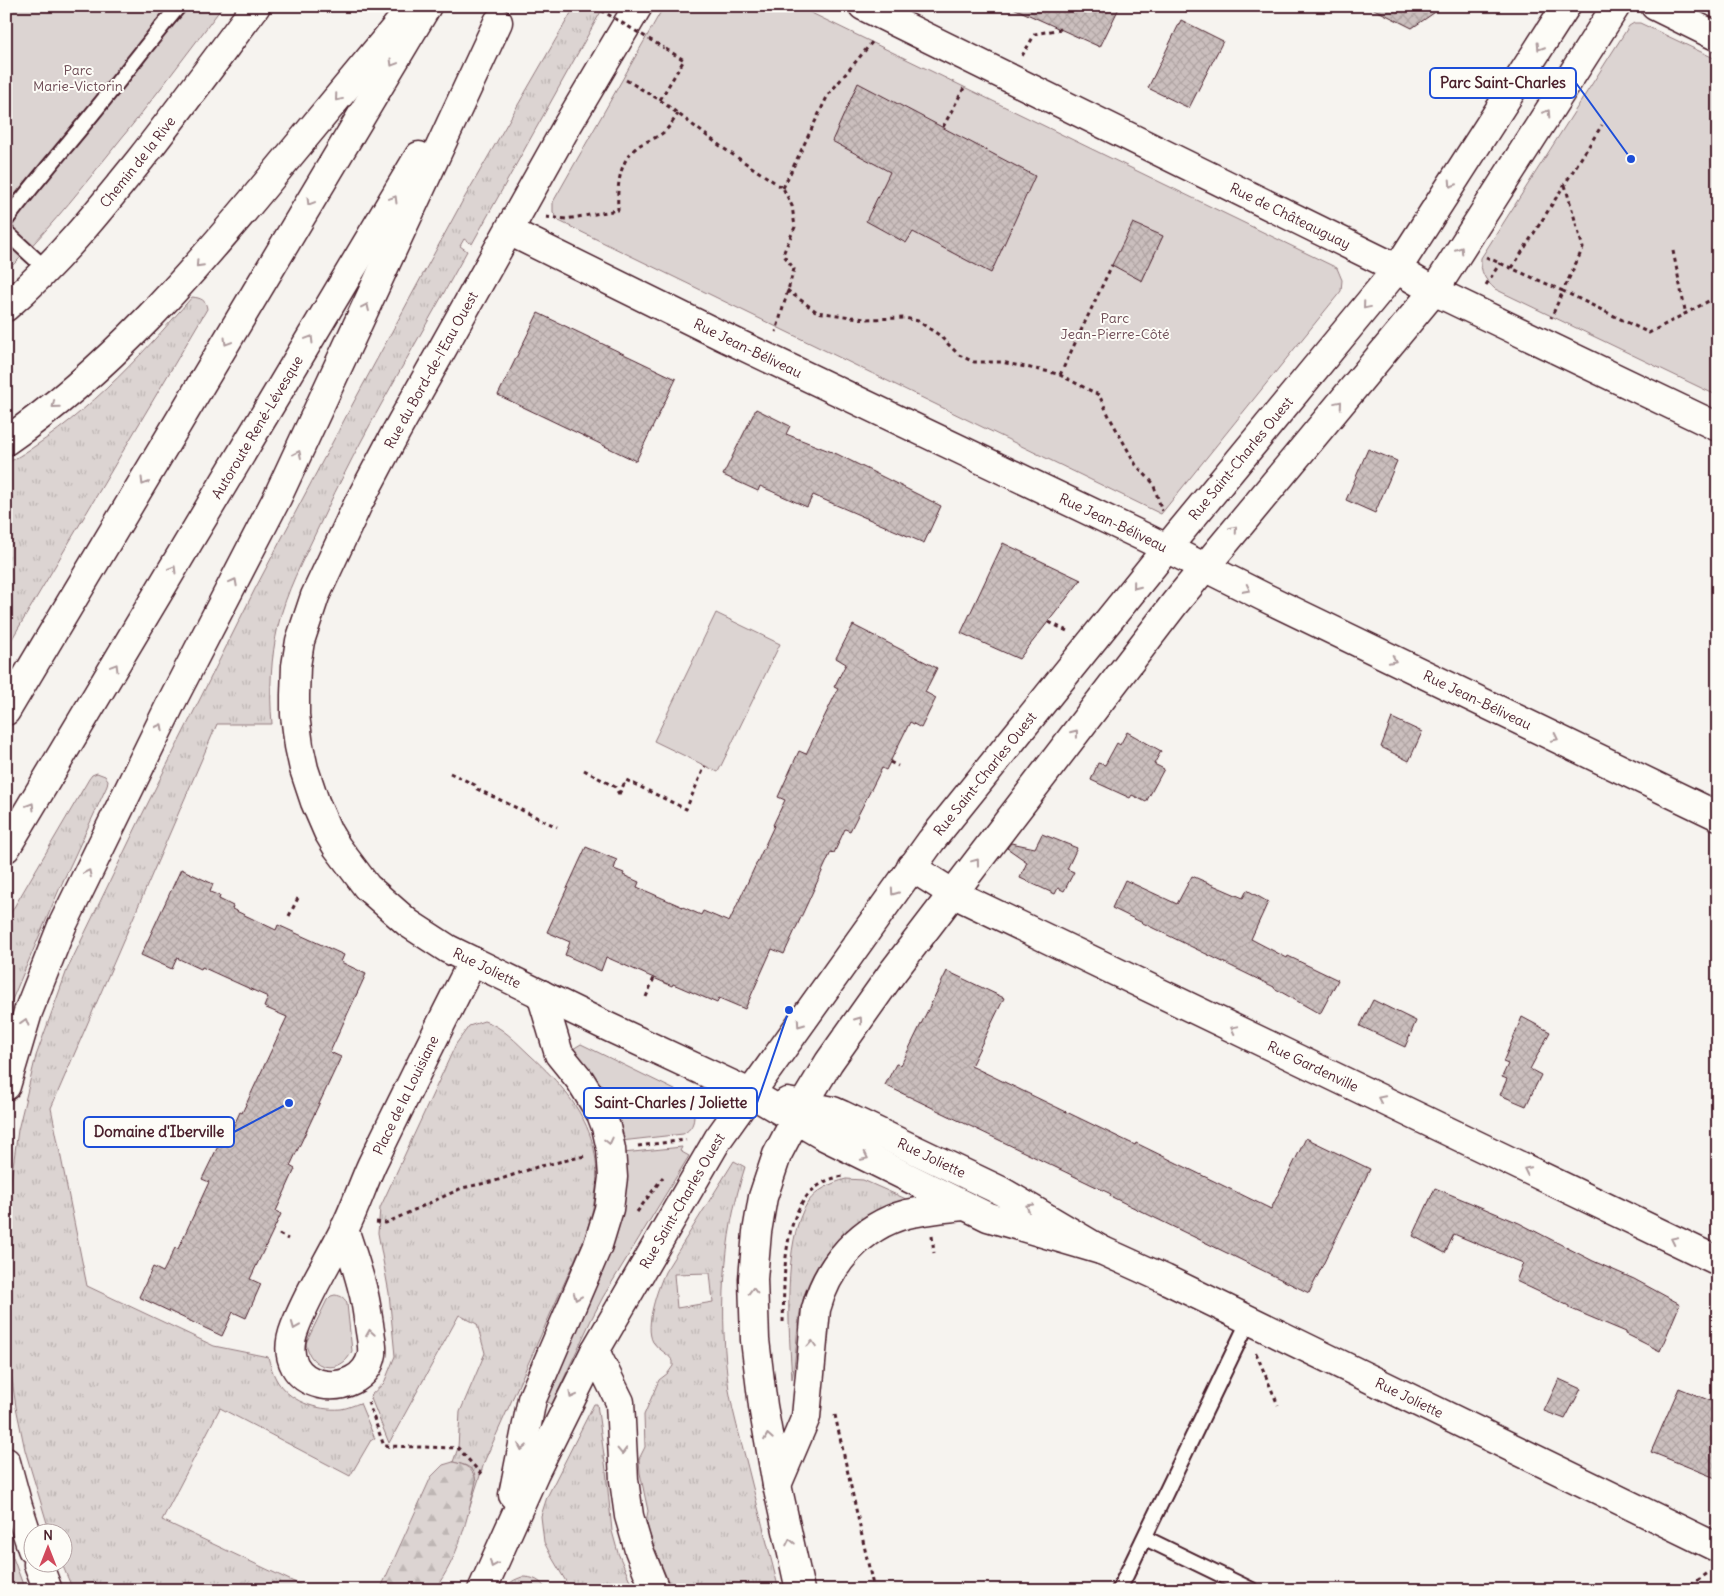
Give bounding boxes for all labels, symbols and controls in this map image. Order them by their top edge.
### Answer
one-way arrow [1537,42,1547,51]
one-way arrow [390,58,400,67]
park label: Parc Marie-Victorin [33,61,123,95]
callout: Parc Saint-Charles [1430,68,1576,98]
text: Parc Saint-Charles [1440,73,1566,92]
one-way arrow [335,92,344,101]
one-way arrow [1541,109,1551,118]
street label: Chemin de la Rive [96,113,179,211]
street label: Rue de Châteauguay [1227,179,1354,253]
one-way arrow [1449,179,1459,188]
one-way arrow [387,196,397,205]
one-way arrow [306,197,316,206]
one-way arrow [1454,246,1463,256]
one-way arrow [196,258,205,267]
street label: Rue du Bord-de-l'Eau Ouest [380,288,482,452]
one-way arrow [1363,301,1372,310]
one-way arrow [360,303,371,312]
park label: Parc Jean-Pierre-Côté [1060,309,1170,343]
street label: Rue Jean-Béliveau [691,314,805,382]
one-way arrow [304,335,314,344]
one-way arrow [223,337,233,346]
street label: Autoroute René-Lévesque [207,352,307,502]
street label: Rue Saint-Charles Ouest [1185,393,1297,524]
one-way arrow [52,400,61,408]
one-way arrow [1333,401,1342,410]
one-way arrow [292,450,302,459]
one-way arrow [140,476,150,485]
street label: Rue Jean-Béliveau [1056,489,1170,556]
one-way arrow [1229,526,1237,535]
one-way arrow [167,565,177,574]
one-way arrow [228,578,238,587]
one-way arrow [1133,580,1141,589]
one-way arrow [1242,583,1251,593]
one-way arrow [1388,653,1397,664]
one-way arrow [108,663,118,672]
street label: Rue Jean-Béliveau [1420,666,1534,734]
street label: Rue Saint-Charles Ouest [930,708,1041,840]
one-way arrow [154,723,164,732]
one-way arrow [1069,729,1078,739]
one-way arrow [1550,732,1559,742]
one-way arrow [25,803,35,812]
one-way arrow [970,858,979,868]
one-way arrow [82,869,92,878]
one-way arrow [891,886,900,896]
street label: Rue Joliette [450,944,524,992]
one-way arrow [853,1016,862,1026]
one-way arrow [19,1018,29,1027]
one-way arrow [797,1019,806,1028]
one-way arrow [1231,1025,1240,1035]
street label: Place de la Louisiane [369,1032,443,1158]
street label: Rue Gardenville [1264,1037,1361,1096]
callout: Saint-Charles / Joliette [584,1088,757,1118]
text: Saint-Charles / Joliette [595,1093,747,1112]
one-way arrow [1377,1095,1386,1105]
callout: Domaine d'Iberville [84,1117,234,1147]
text: Domaine d'Iberville [94,1122,224,1141]
street label: Rue Saint-Charles Ouest [636,1129,729,1272]
street label: Rue Joliette [895,1134,969,1182]
one-way arrow [603,1137,614,1145]
one-way arrow [860,1151,869,1161]
one-way arrow [1523,1165,1532,1176]
one-way arrow [1026,1204,1035,1214]
one-way arrow [1670,1236,1679,1246]
one-way arrow [748,1287,758,1294]
one-way arrow [572,1292,583,1301]
one-way arrow [291,1321,302,1330]
one-way arrow [365,1328,376,1336]
one-way arrow [806,1340,817,1348]
street label: Rue Joliette [1372,1374,1446,1422]
one-way arrow [568,1389,578,1398]
one-way arrow [764,1433,774,1442]
one-way arrow [517,1442,528,1451]
one-way arrow [617,1448,627,1455]
north arrow [22,1524,72,1574]
text: N [43,1526,53,1544]
one-way arrow [785,1538,796,1547]
one-way arrow [488,1559,499,1568]

